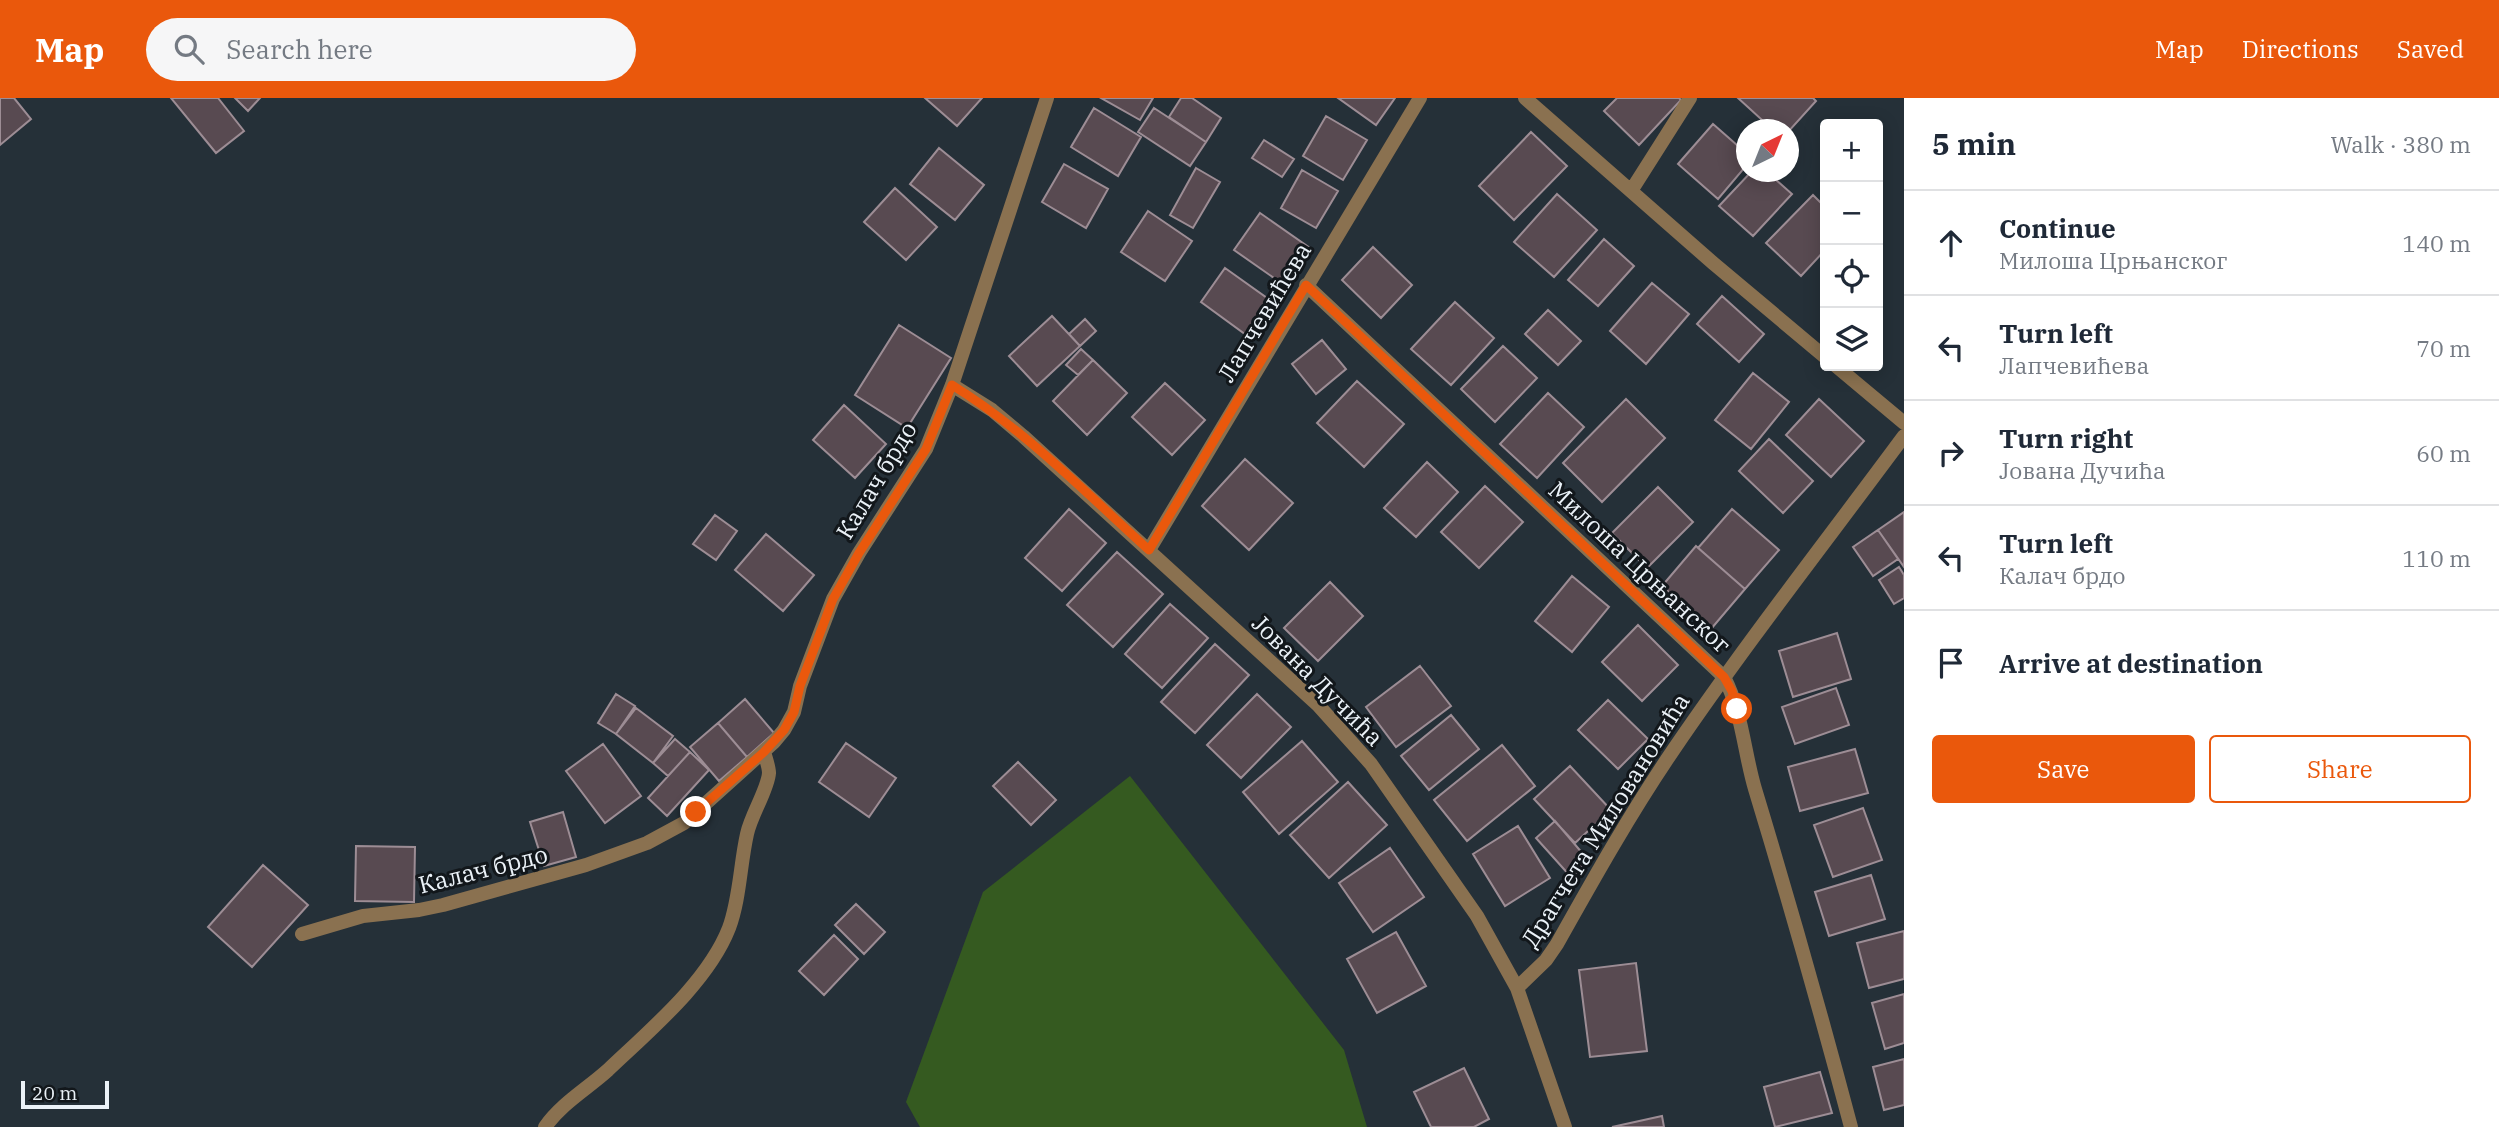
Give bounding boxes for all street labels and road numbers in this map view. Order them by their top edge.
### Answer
street label: Лапчевићева [1210,237,1318,387]
street label: Калач брдо [828,415,924,545]
street label: Милоша Црњанског [1542,474,1738,660]
street label: Јована Дучића [1245,607,1391,753]
street label: Драгчета Миловановића [1514,687,1696,953]
street label: Калач брдо [415,838,551,900]

